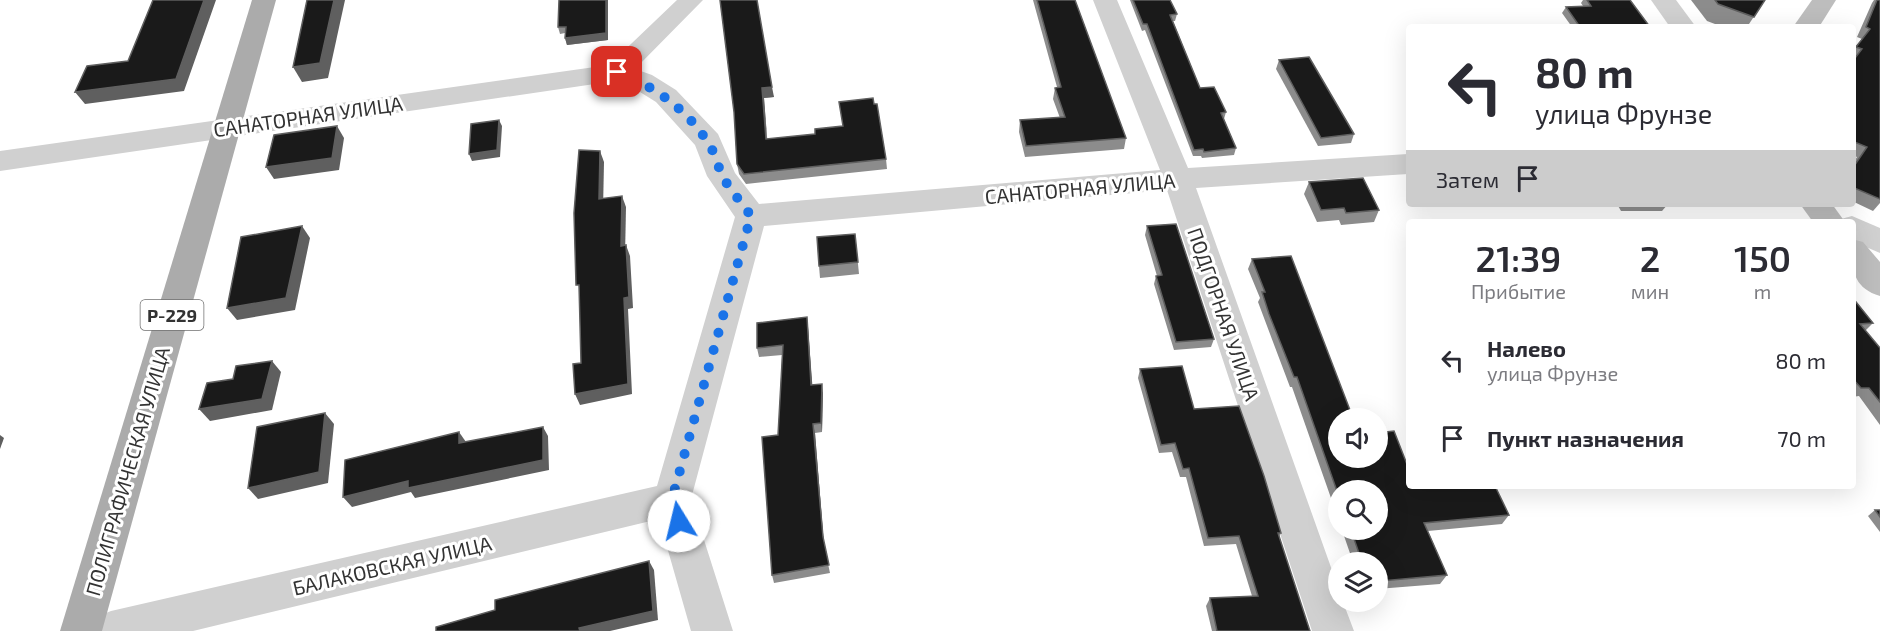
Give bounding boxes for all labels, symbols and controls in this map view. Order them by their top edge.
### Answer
pin [591,46,642,97]
text: 80 m [1535,46,1634,96]
icon: left [1436,48,1514,126]
icon: arrive [600,55,633,88]
street label: САНАТОРНАЯ УЛИЦА [212,91,405,141]
text: улица Фрунзе [1535,97,1712,129]
icon: arrive [1511,162,1544,195]
text: Затем [1436,166,1499,192]
street label: САНАТОРНАЯ УЛИЦА [984,168,1177,208]
street label: ПОДГОРНАЯ УЛИЦА [1183,224,1265,404]
text: 21:39 [1476,236,1561,279]
text: 2 [1640,236,1660,279]
text: 150 [1734,236,1791,279]
text: Прибытие [1471,279,1566,303]
text: мин [1631,279,1669,303]
text: m [1754,279,1771,303]
road number: Р-229 [140,300,204,330]
text: Налево [1487,335,1566,361]
street label: ПОЛИГРАФИЧЕСКАЯ УЛИЦА [80,343,174,598]
icon: left [1436,344,1469,377]
text: 80 m [1775,347,1826,373]
text: улица Фрунзе [1487,361,1618,385]
map controls [1328,408,1388,612]
button: sound [1328,408,1388,468]
icon: arrive [1436,422,1469,455]
text: Пункт назначения [1487,425,1684,451]
text: 70 m [1777,425,1826,451]
button: search [1328,480,1388,540]
position arrow [647,489,711,553]
street label: БАЛАКОВСКАЯ УЛИЦА [290,530,494,600]
button: layers [1328,552,1388,612]

